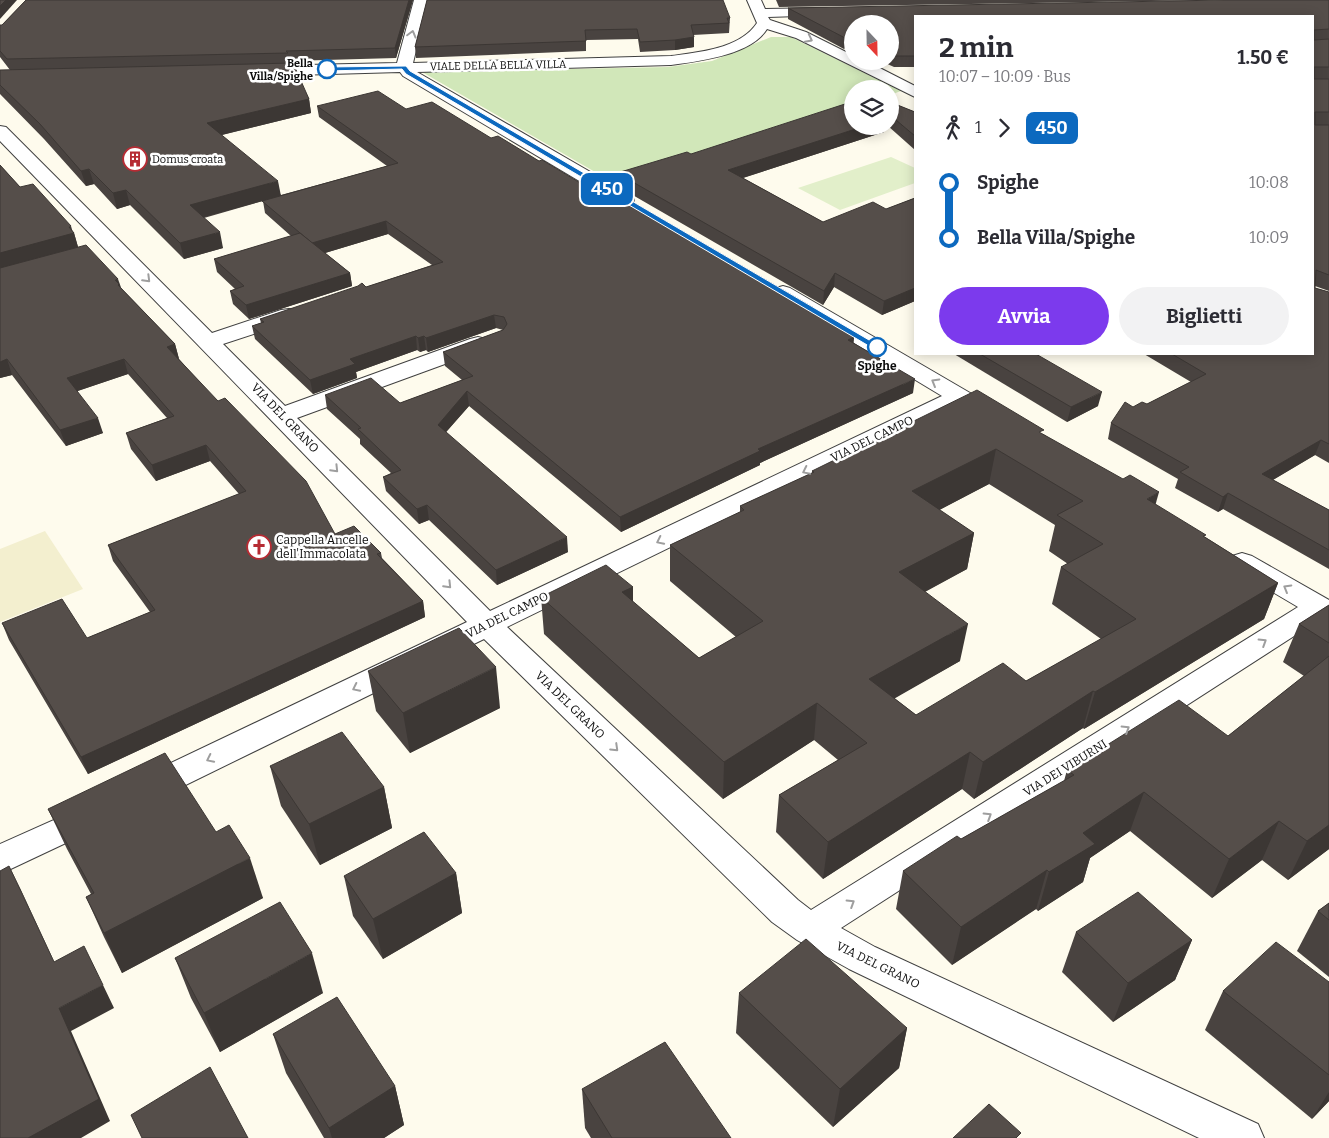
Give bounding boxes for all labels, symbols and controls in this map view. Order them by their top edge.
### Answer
north arrow [844,15,899,70]
map controls [844,15,899,135]
one-way arrow [406,29,417,38]
text: 2 min [939,31,1013,64]
one-way arrow [804,33,813,43]
text: 1.50 € [1237,46,1289,69]
place label: Bella Villa/Spighe [249,57,314,83]
street label: VIALE DELLA BELLA VILLA [429,58,567,73]
marker: Bella Villa/Spighe [317,59,337,79]
text: 10:07 – 10:09 · Bus [939,67,1071,86]
button: layers [844,80,899,135]
icon: walk [939,114,967,142]
icon: forward [990,114,1018,142]
text: 450 [1036,117,1068,139]
text: 1 [975,118,982,137]
building icon: Domus croata [122,146,148,172]
place label: Domus croata [152,153,223,166]
text: Spighe [977,171,1039,194]
line badge: 450 [578,173,636,205]
text: 10:08 [1249,173,1289,192]
text: 450 [591,178,623,200]
text: Bella Villa/Spighe [977,226,1135,249]
text: 10:09 [1249,228,1289,247]
one-way arrow [141,273,150,282]
button: Avvia [939,287,1109,345]
button: Biglietti [1119,287,1289,345]
marker: Spighe [867,337,887,357]
place label: Spighe [857,359,897,373]
one-way arrow [932,378,941,388]
street label: VIA DEL GRANO [248,380,322,456]
street label: VIA DEL CAMPO [828,413,916,465]
one-way arrow [329,464,338,473]
one-way arrow [802,465,811,475]
place label: Cappella Ancelle dell'Immacolata [276,533,368,561]
church icon: Cappella Ancelle dell'Immacolata [246,534,272,560]
one-way arrow [656,535,665,546]
one-way arrow [443,580,452,589]
one-way arrow [1283,584,1292,594]
street label: VIA DEL CAMPO [463,589,551,641]
one-way arrow [1258,639,1267,649]
street label: VIA DEL GRANO [532,668,608,742]
one-way arrow [352,682,361,693]
one-way arrow [1120,726,1129,735]
street label: VIA DEI VIBURNI [1021,737,1109,799]
one-way arrow [609,742,618,751]
one-way arrow [206,753,215,763]
one-way arrow [983,813,992,822]
one-way arrow [846,899,855,909]
street label: VIA DEL GRANO [834,939,922,991]

